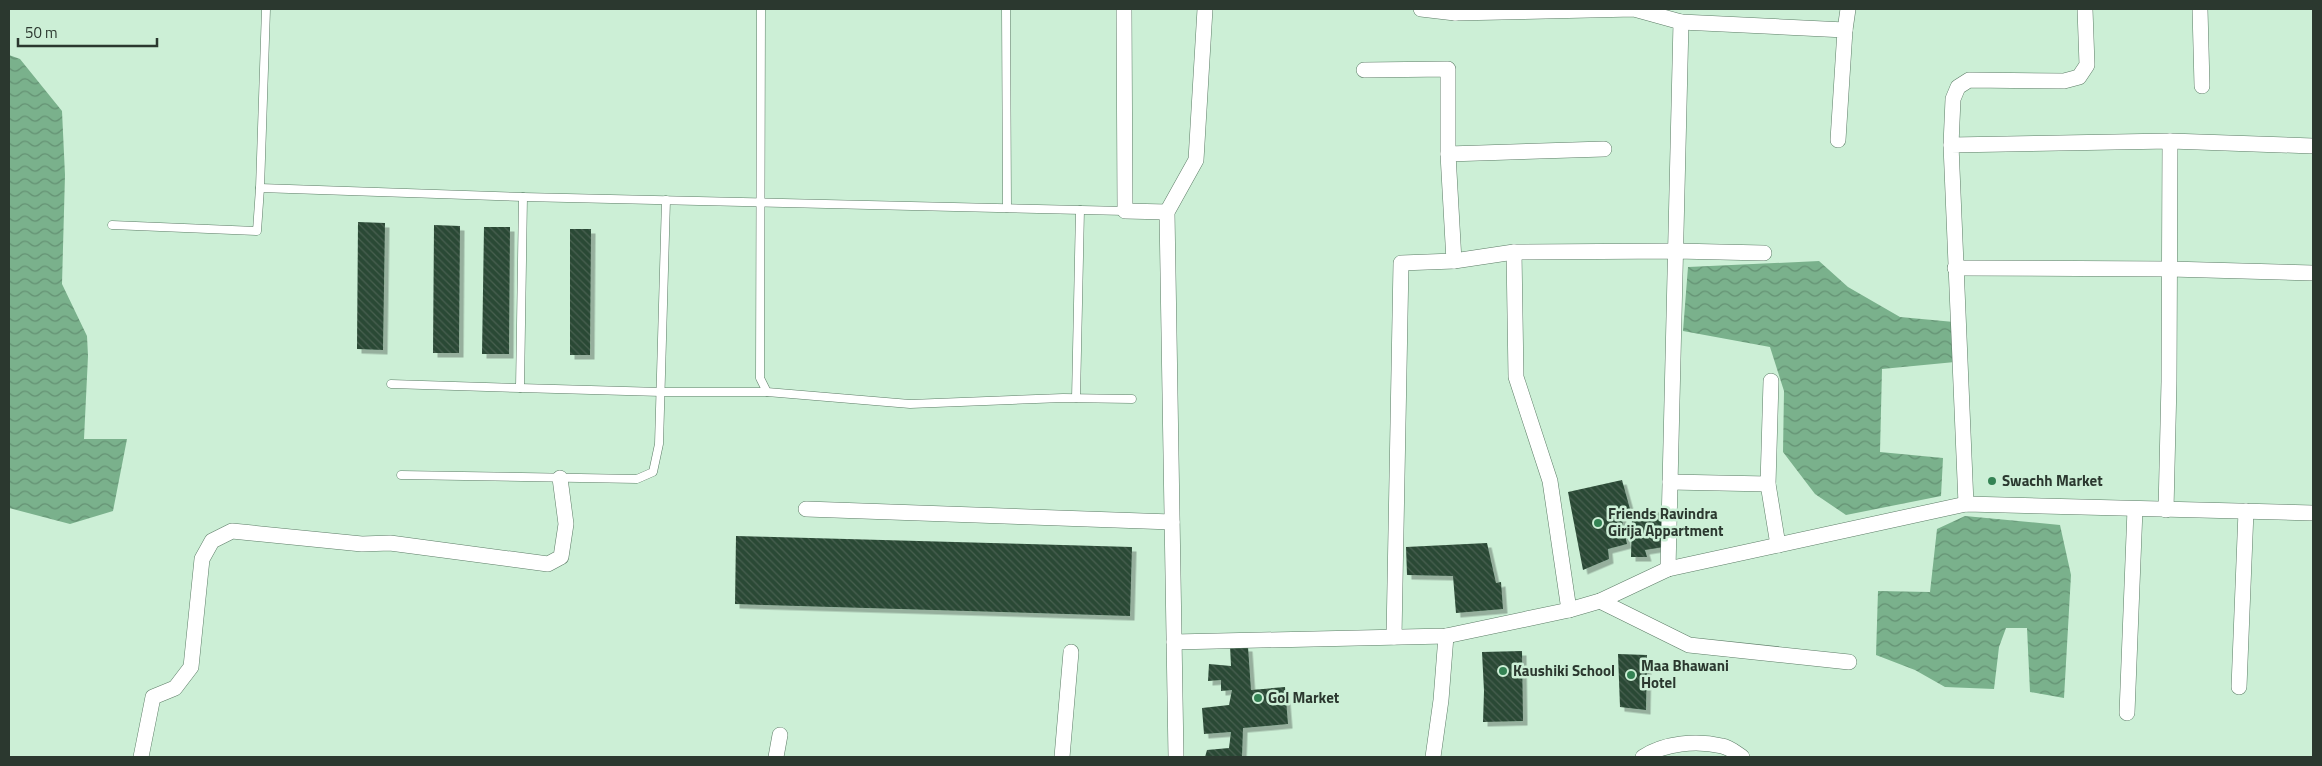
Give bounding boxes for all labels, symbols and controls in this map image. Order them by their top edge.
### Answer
scale bar [18,15,156,47]
text: 50 m [25,21,58,44]
place label: Swachh Market [2002,469,2103,492]
marker: Swachh Market [1986,475,1998,487]
place label: Friends Ravindra Girija Appartment [1608,502,1724,542]
marker: Friends Ravindra Girija Appartment [1592,517,1604,529]
place label: Maa Bhawani Hotel [1641,654,1729,694]
place label: Kaushiki School [1513,659,1615,682]
marker: Kaushiki School [1497,665,1509,677]
marker: Maa Bhawani Hotel [1625,669,1637,681]
place label: Gol Market [1268,686,1340,709]
marker: Gol Market [1252,692,1264,704]

